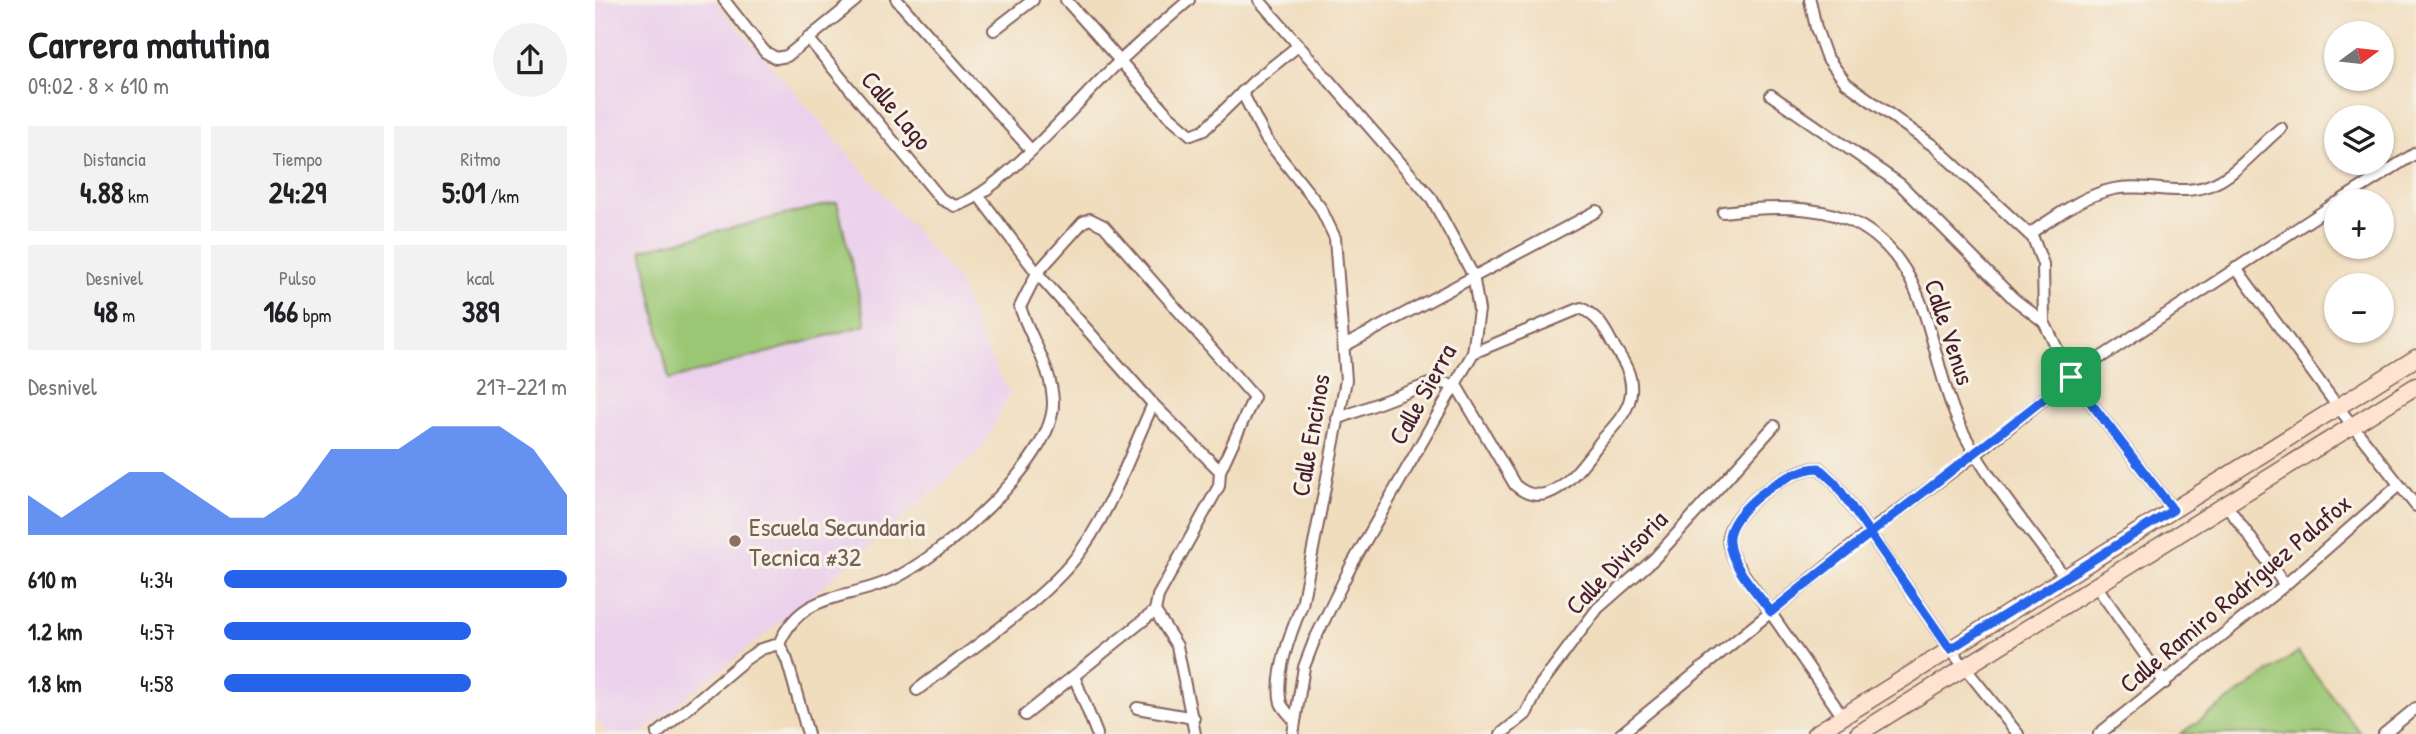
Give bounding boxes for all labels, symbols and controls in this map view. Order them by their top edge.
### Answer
text: Carrera matutina [28,18,269,70]
north arrow [2324,21,2394,91]
map controls [2324,21,2394,343]
button: share [493,23,567,97]
street label: Calle Lago [853,63,941,157]
text: 09:02 · 8 × 610 m [28,70,169,101]
button: layers [2324,105,2394,175]
text: Distancia [83,146,146,172]
text: Tiempo [273,146,322,172]
text: Ritmo [461,146,501,172]
text: 4.88 [80,172,124,212]
text: 24:29 [269,172,326,212]
text: 5:01 [442,172,486,212]
text: km [124,183,149,209]
text: /km [486,183,519,209]
button: + [2324,189,2394,259]
text: Desnivel [86,265,143,291]
text: Pulso [279,265,316,291]
text: kcal [467,265,494,291]
button: − [2324,273,2394,343]
street label: Calle Venus [1916,275,1984,389]
text: 48 [94,291,118,331]
text: 166 [263,291,298,331]
text: 389 [462,291,499,331]
text: m [118,302,135,328]
text: bpm [298,302,332,328]
street label: Calle Sierra [1380,337,1464,451]
pin [2041,347,2101,407]
icon: arrive [2052,358,2090,396]
text: Desnivel [28,371,97,402]
text: 217–221 m [476,371,567,402]
street label: Calle Encinos [1282,371,1338,499]
street label: Calle Ramiro Rodríguez Palafox [2112,485,2358,701]
street label: Calle Divisoria [1557,502,1675,622]
place label: Escuela Secundaria Tecnica #32 [749,509,925,574]
marker: Escuela Secundaria Tecnica #32 [727,533,743,549]
text: 610 m [28,564,77,595]
text: 4:34 [140,564,173,595]
text: 1.2 km [28,616,83,647]
text: 4:57 [140,616,175,647]
text: 1.8 km [28,668,82,699]
text: 4:58 [140,668,174,699]

